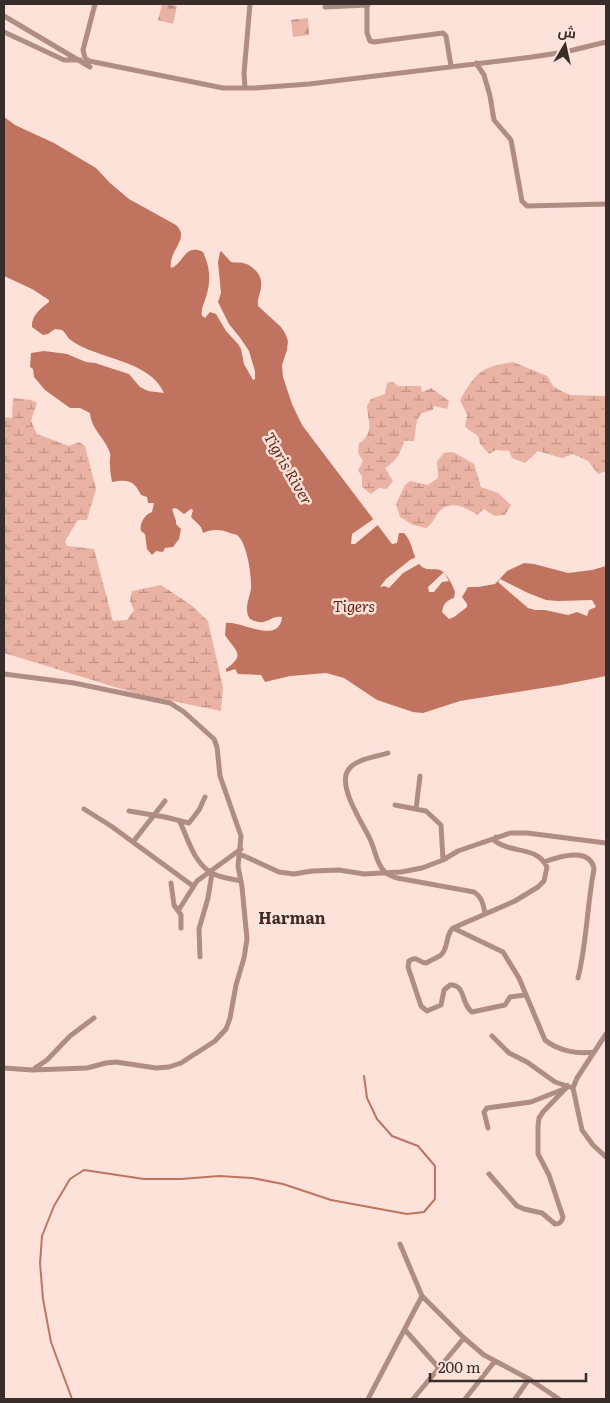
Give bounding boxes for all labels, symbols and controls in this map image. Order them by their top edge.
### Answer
north arrow [540,20,590,70]
text: ش [557,20,578,42]
water label: Tigris River [259,427,319,509]
water label: Tigers [333,594,375,617]
district label: Harman [258,905,326,929]
scale bar [430,1350,586,1382]
text: 200 m [438,1355,481,1378]

